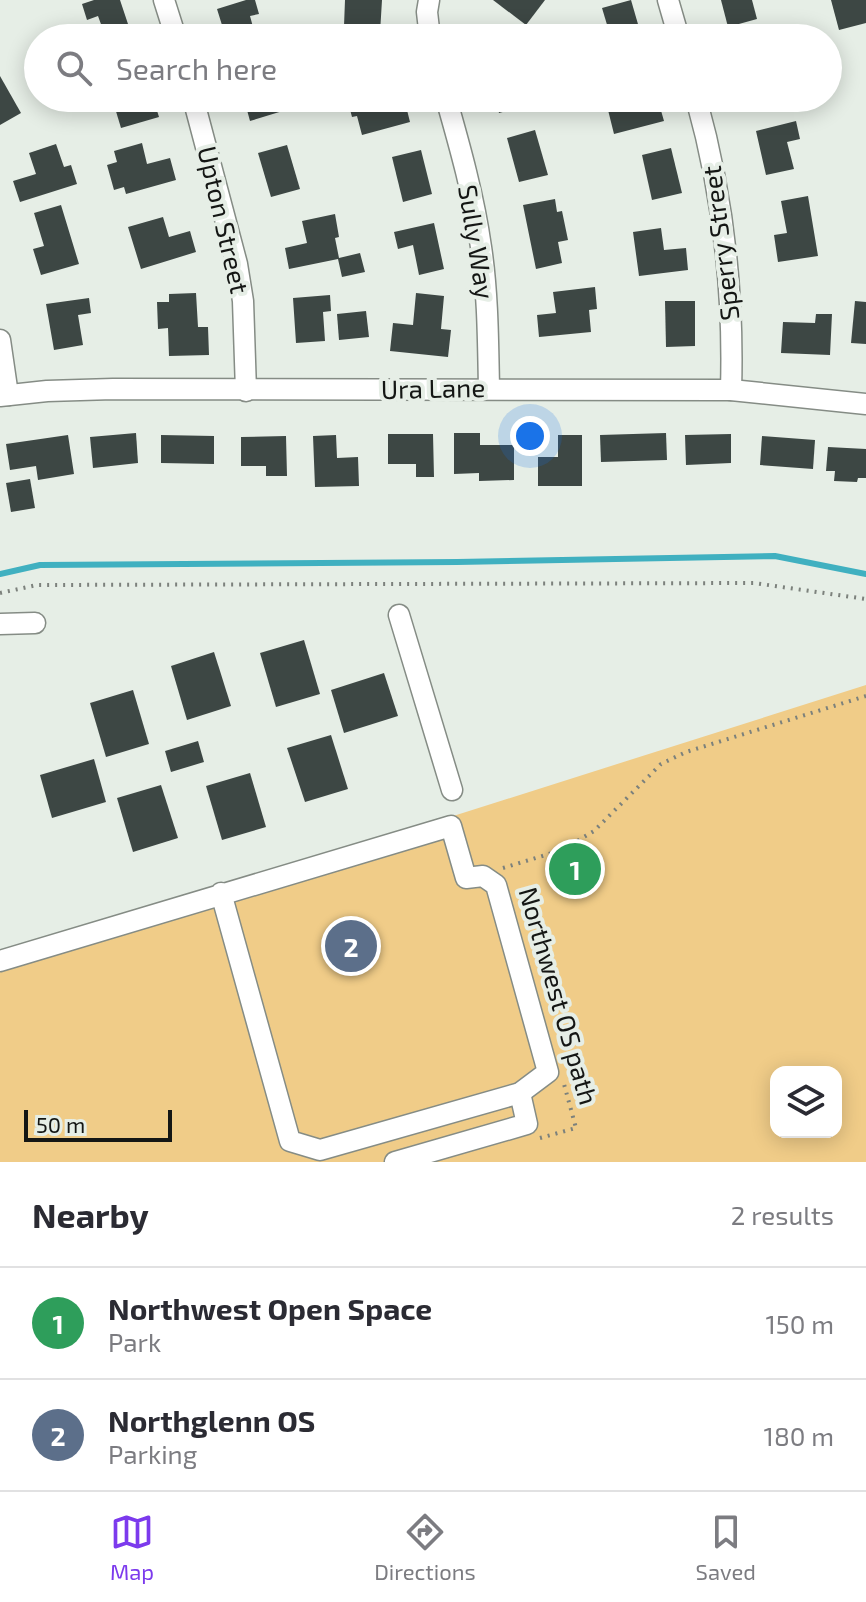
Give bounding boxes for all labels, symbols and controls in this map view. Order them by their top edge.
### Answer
search box [24,24,842,112]
icon: search [52,46,96,90]
text: Search here [116,50,277,86]
street label: Upton Street [192,143,256,296]
street label: Sperry Street [695,164,744,322]
street label: Sully Way [453,182,502,301]
street label: Ura Lane [380,371,486,404]
your location [510,416,550,456]
pin: 1 [549,839,601,899]
street label: Northwest OS path [514,883,605,1108]
pin: 2 [325,916,377,976]
map controls [770,1066,842,1138]
button: layers [770,1066,842,1138]
scale bar [24,1106,172,1142]
text: 50 m [36,1111,85,1137]
text: Nearby [32,1194,149,1235]
text: 2 results [731,1199,834,1230]
text: Northwest Open Space [108,1290,432,1326]
text: 1 [52,1308,64,1339]
text: 150 m [765,1308,834,1339]
text: Park [108,1326,161,1357]
text: Northglenn OS [108,1402,315,1438]
text: 2 [50,1420,66,1451]
text: 180 m [764,1420,834,1451]
text: Parking [108,1438,197,1469]
tab: Map [110,1510,154,1584]
tab: Directions [374,1510,476,1584]
tab: Saved [696,1510,756,1584]

